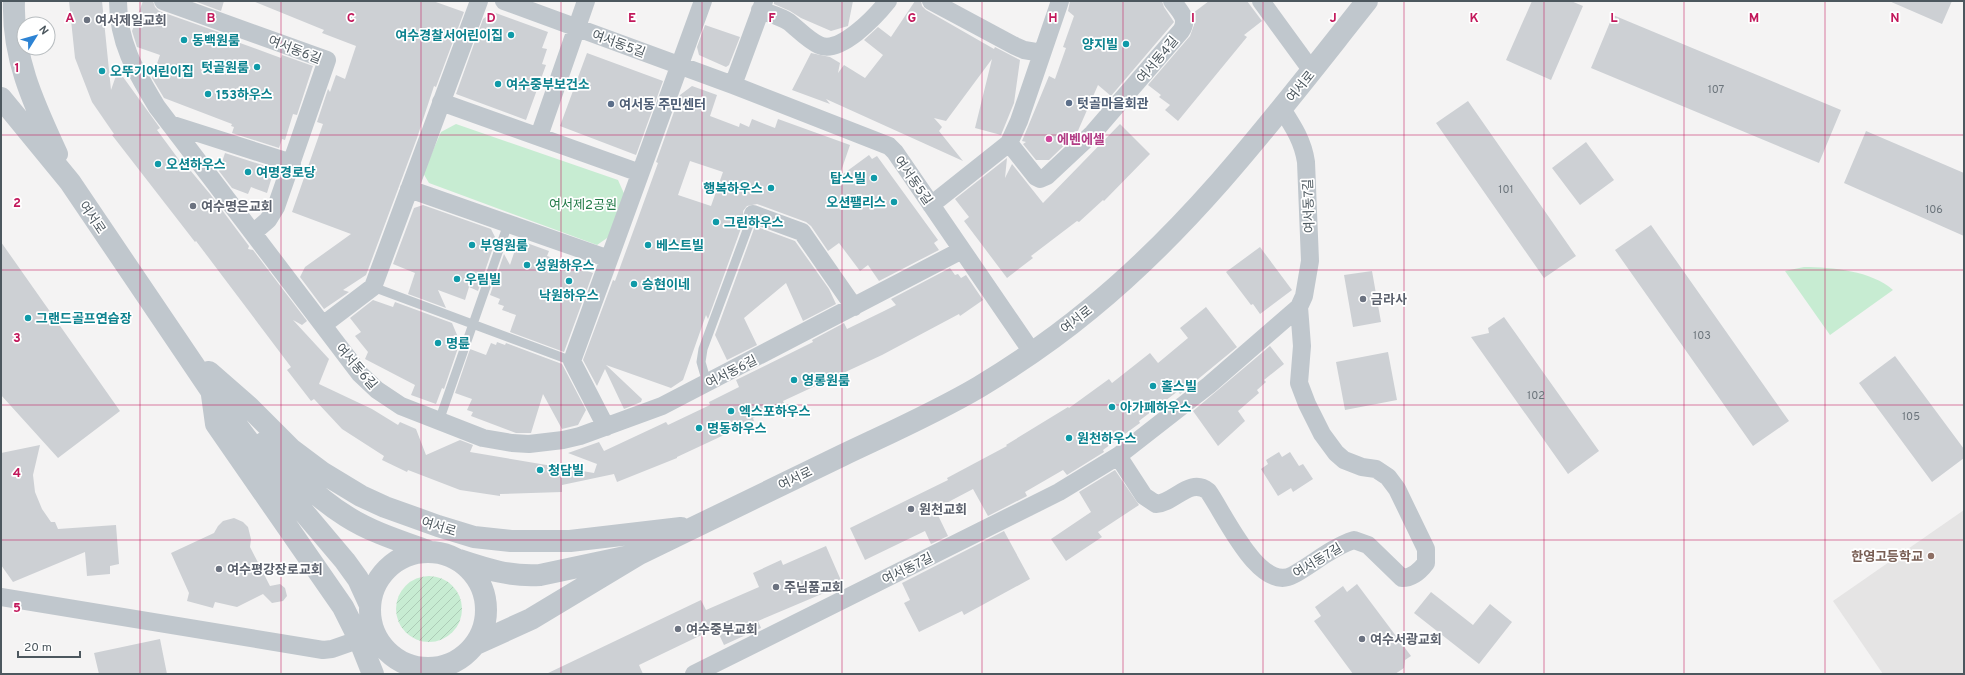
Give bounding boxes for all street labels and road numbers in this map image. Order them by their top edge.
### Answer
street label: 여서동5길 [589,28,647,62]
street label: 여서동6길 [265,33,323,68]
street label: 여서동4길 [1134,34,1183,87]
street label: 여서로 [1284,68,1319,106]
street label: 여서동5길 [890,154,935,209]
street label: 여서동7길 [1301,178,1319,234]
street label: 여서로 [75,199,108,237]
street label: 여서로 [1058,303,1096,338]
street label: 여서동6길 [331,341,380,394]
street label: 여서동6길 [704,353,760,393]
street label: 여서로 [776,465,816,495]
street label: 여서로 [419,515,458,541]
street label: 여서동7길 [1290,541,1346,583]
street label: 여서동7길 [880,551,936,589]

